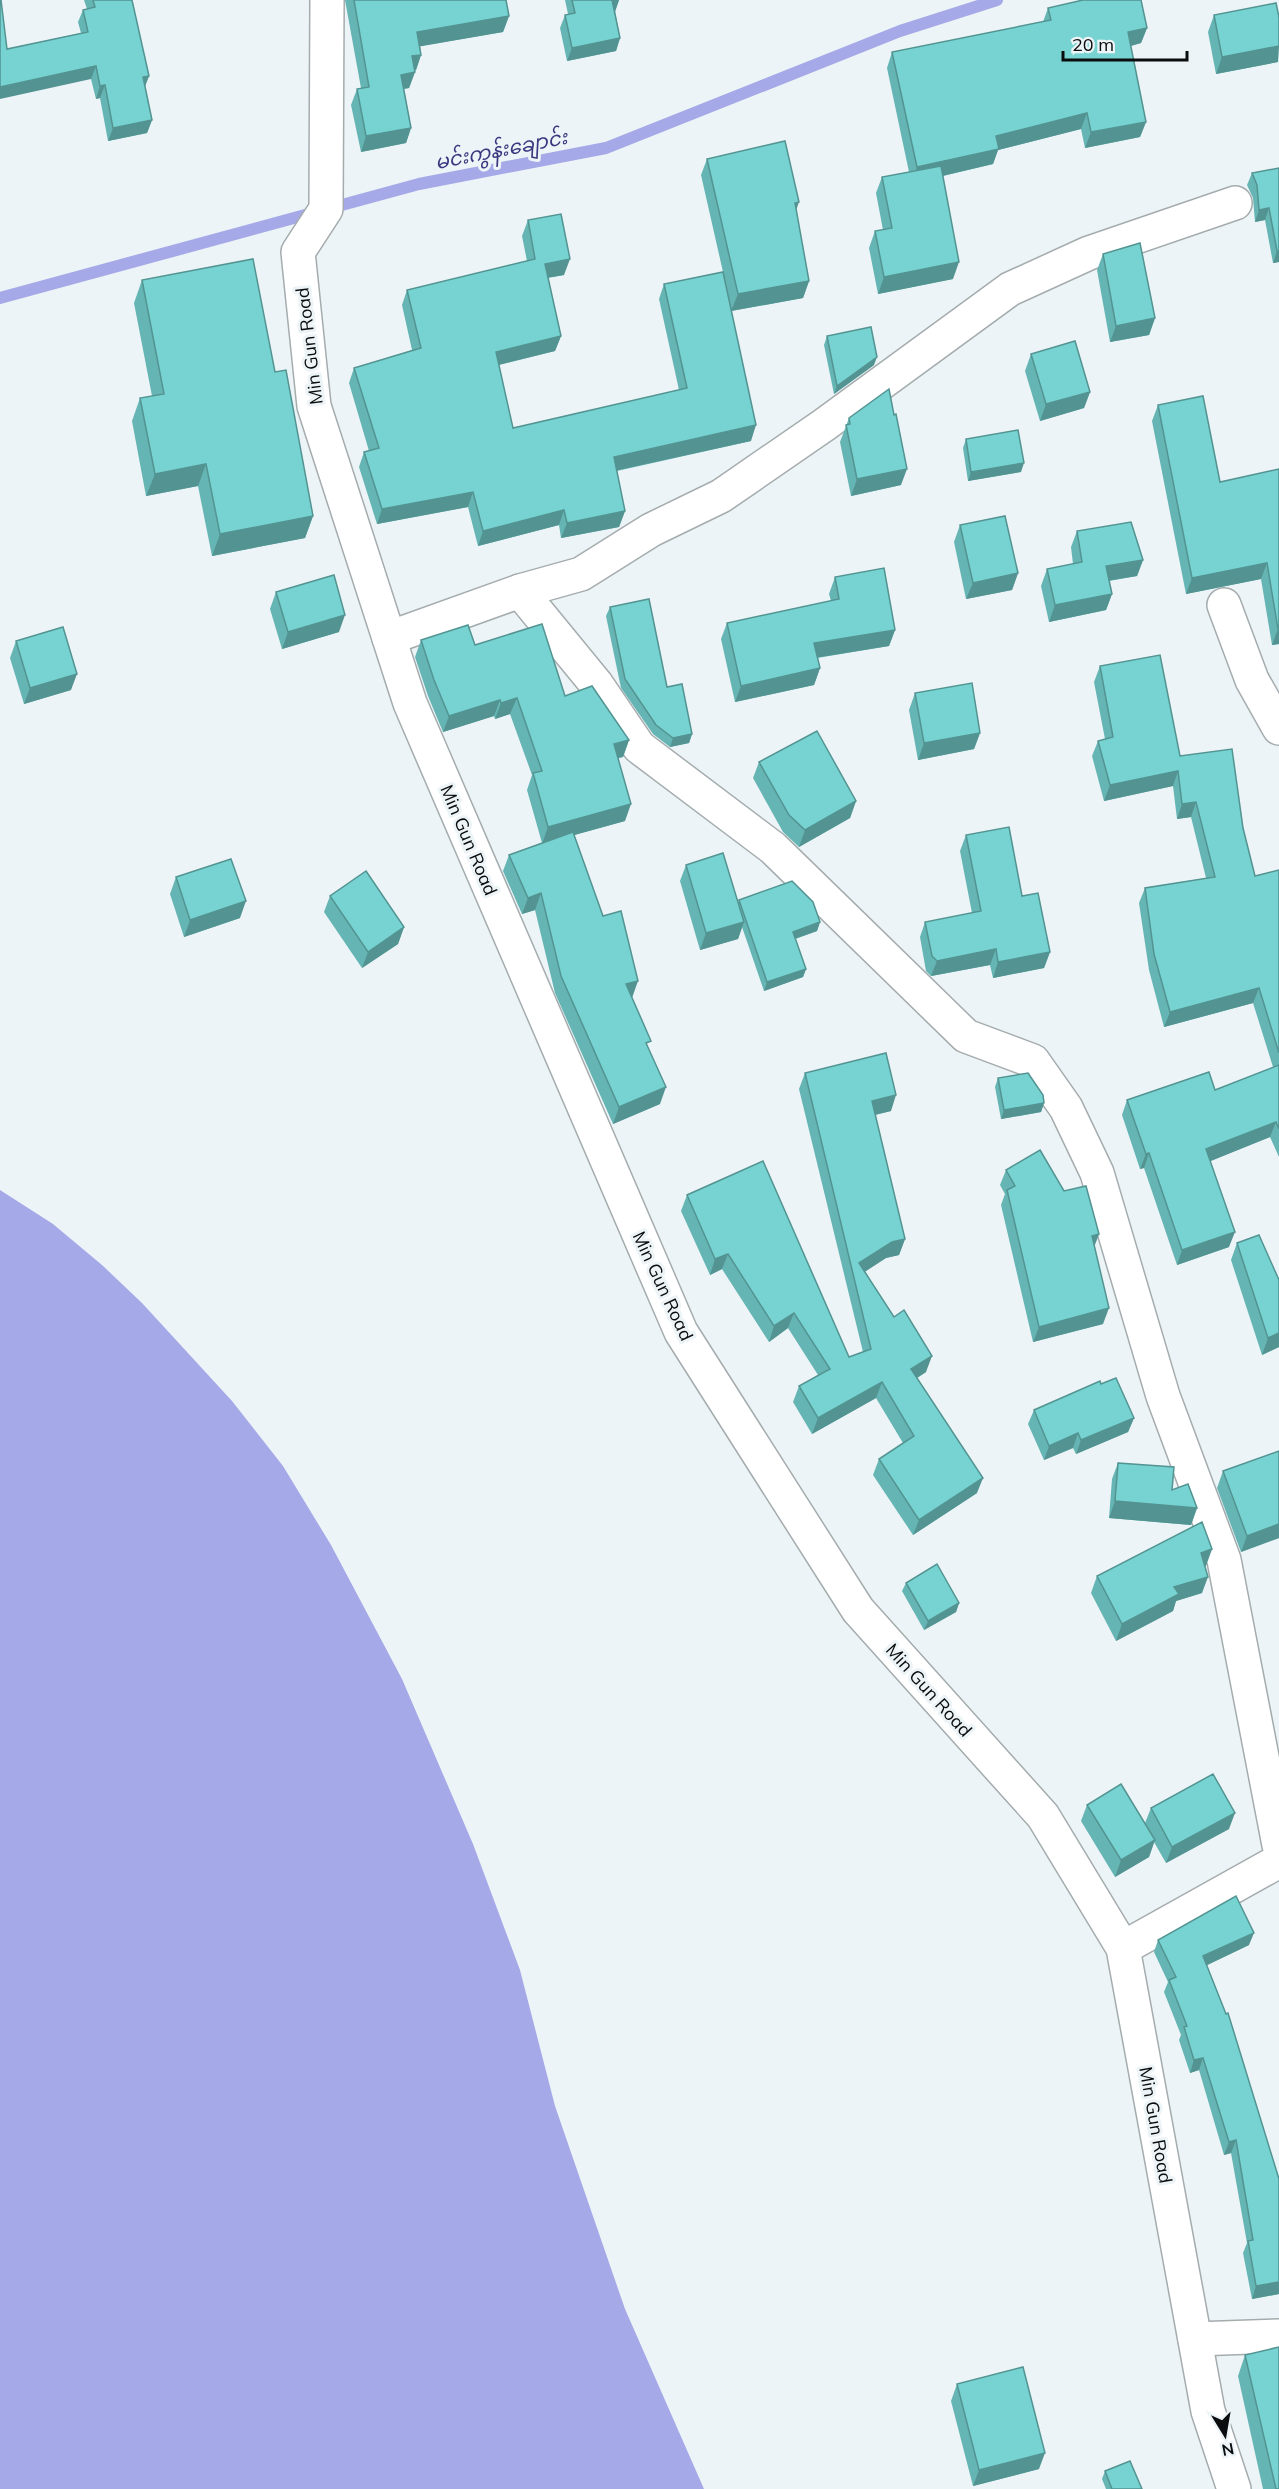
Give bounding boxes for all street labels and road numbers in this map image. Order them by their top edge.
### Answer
street label: Min Gun Road [290,286,328,406]
street label: Min Gun Road [435,781,503,899]
street label: Min Gun Road [628,1228,698,1344]
street label: Min Gun Road [881,1638,977,1742]
street label: Min Gun Road [1134,2065,1178,2185]

